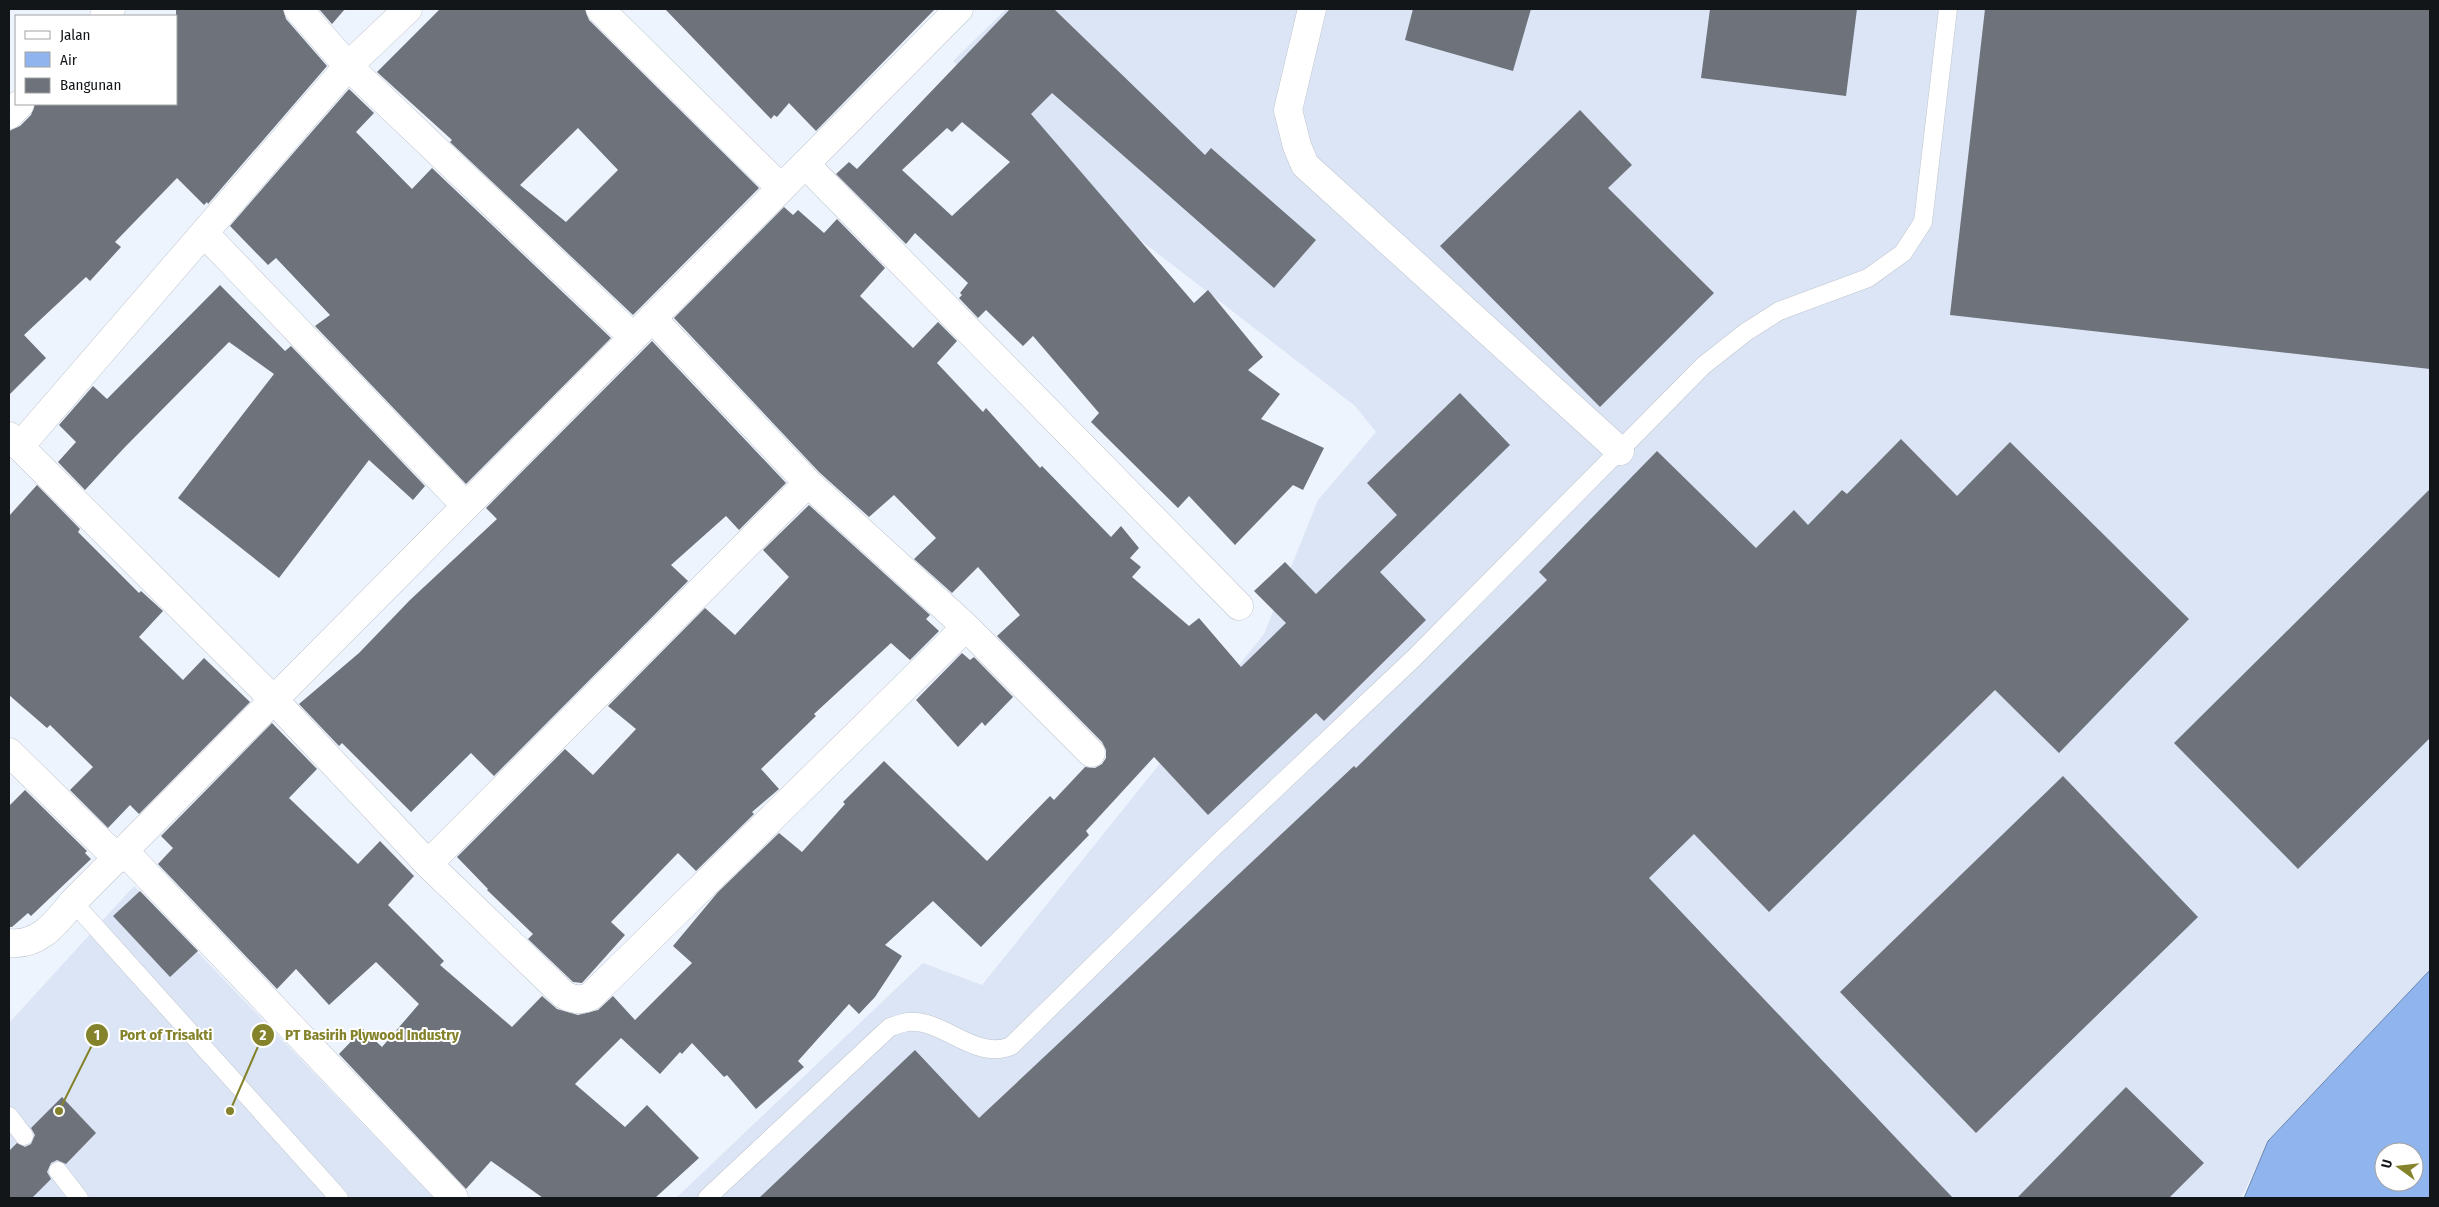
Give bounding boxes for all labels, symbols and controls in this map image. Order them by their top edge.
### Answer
legend [15,15,178,105]
text: Jalan [60,26,90,44]
text: Air [60,51,78,69]
text: Bangunan [60,76,121,94]
callout: Port of Trisakti [84,1020,222,1050]
callout: PT Basirih Plywood Industry [250,1020,469,1050]
text: 1 [94,1026,100,1044]
text: Port of Trisakti [120,1026,212,1044]
text: 2 [259,1026,267,1044]
text: PT Basirih Plywood Industry [285,1026,460,1044]
north arrow [2374,1142,2424,1192]
text: U [2378,1158,2396,1170]

